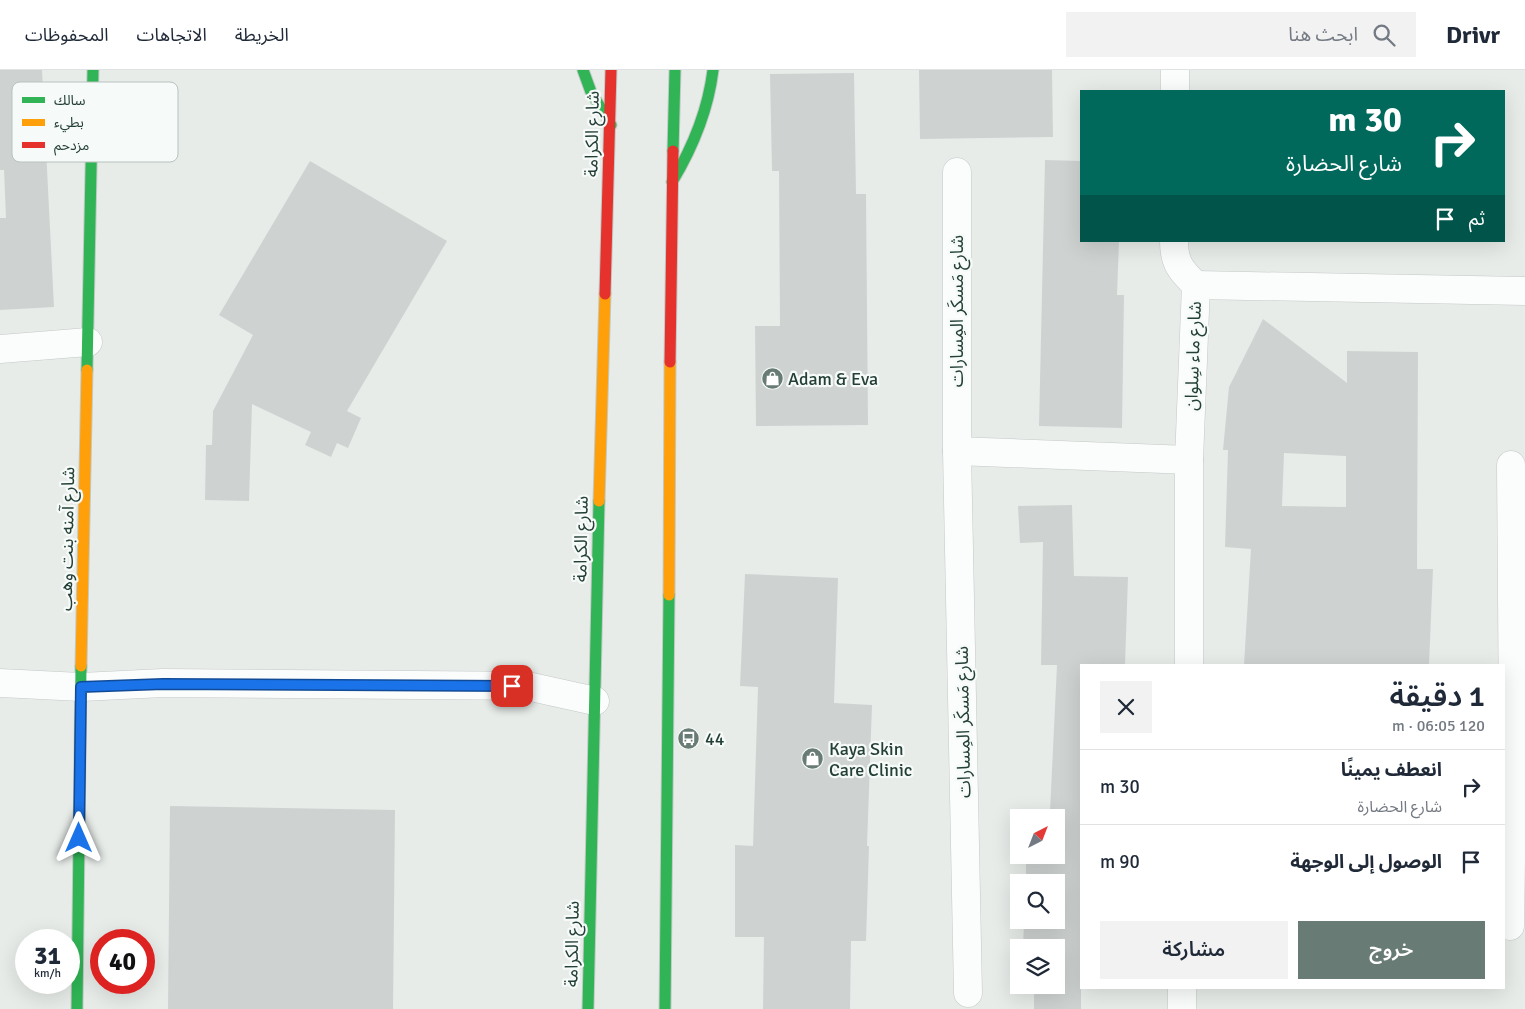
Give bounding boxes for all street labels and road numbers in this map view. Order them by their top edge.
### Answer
street label: شارع الكرامة [580,91,607,177]
street label: شارع مَسكَر المِسارات [946,235,971,387]
street label: شارع ماء سِلوان [1180,301,1209,411]
street label: شارع آمنه بنت وهب [55,467,82,611]
street label: شارع الكرامة [569,496,596,582]
street label: شارع مَسكَر المِسارات [951,646,978,798]
street label: شارع الكرامة [560,901,587,987]

